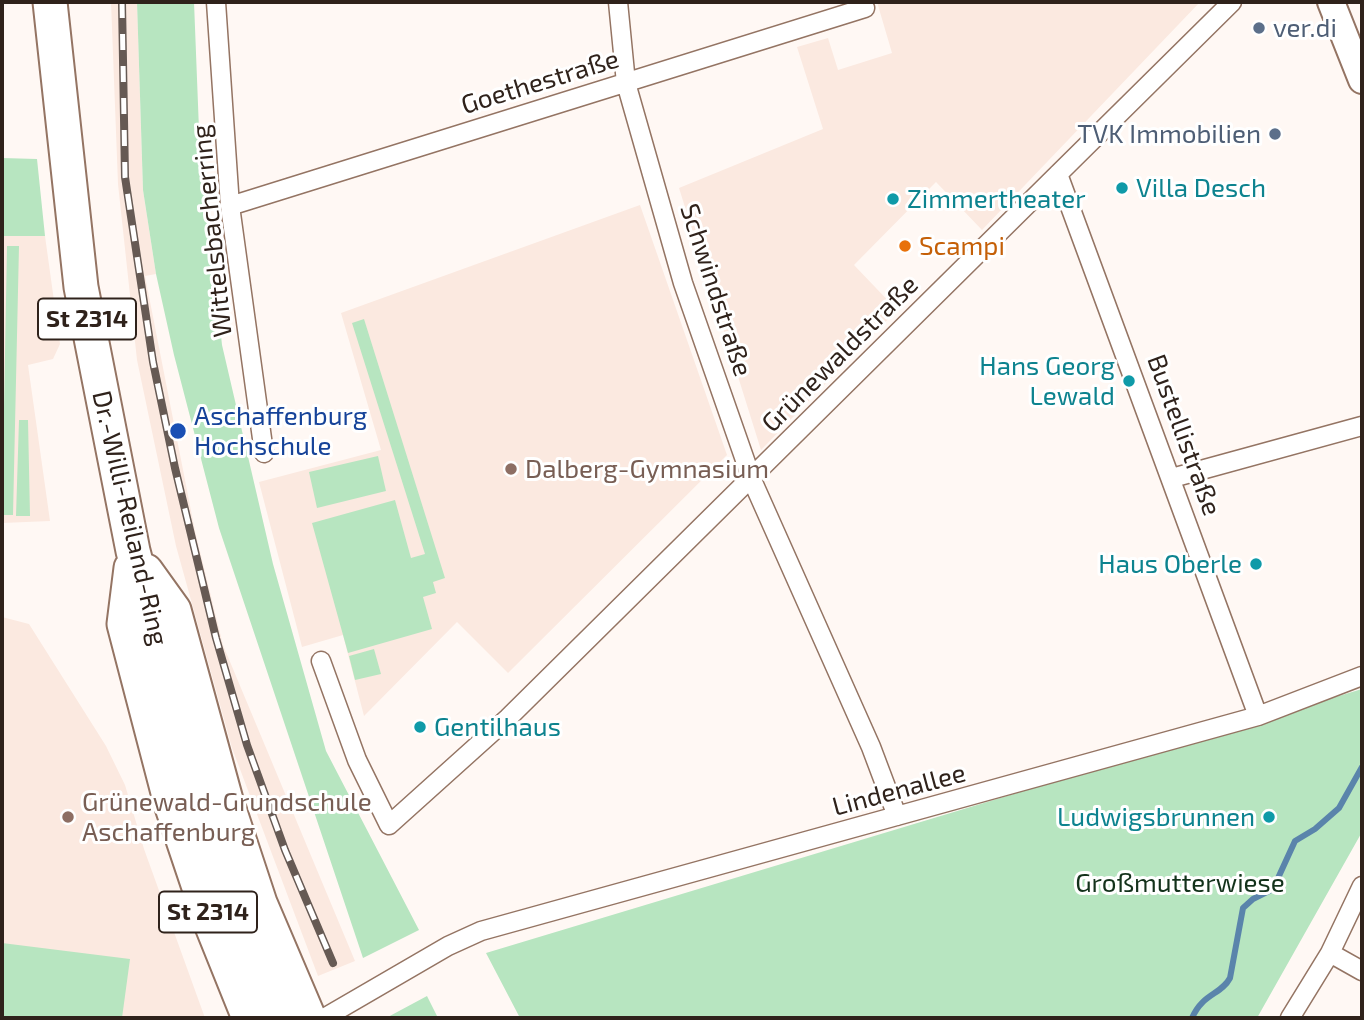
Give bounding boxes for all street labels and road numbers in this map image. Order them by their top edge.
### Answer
street label: Goethestraße [457,43,623,121]
street label: Wittelsbacherring [185,123,239,339]
street label: Schwindstraße [673,200,759,380]
street label: Grünewaldstraße [755,269,925,439]
road number: St 2314 [38,298,136,340]
street label: Bustellistraße [1140,350,1228,520]
street label: Dr.-Willi-Reiland-Ring [86,388,174,648]
street label: Lindenallee [829,757,969,823]
road number: St 2314 [159,891,257,932]

